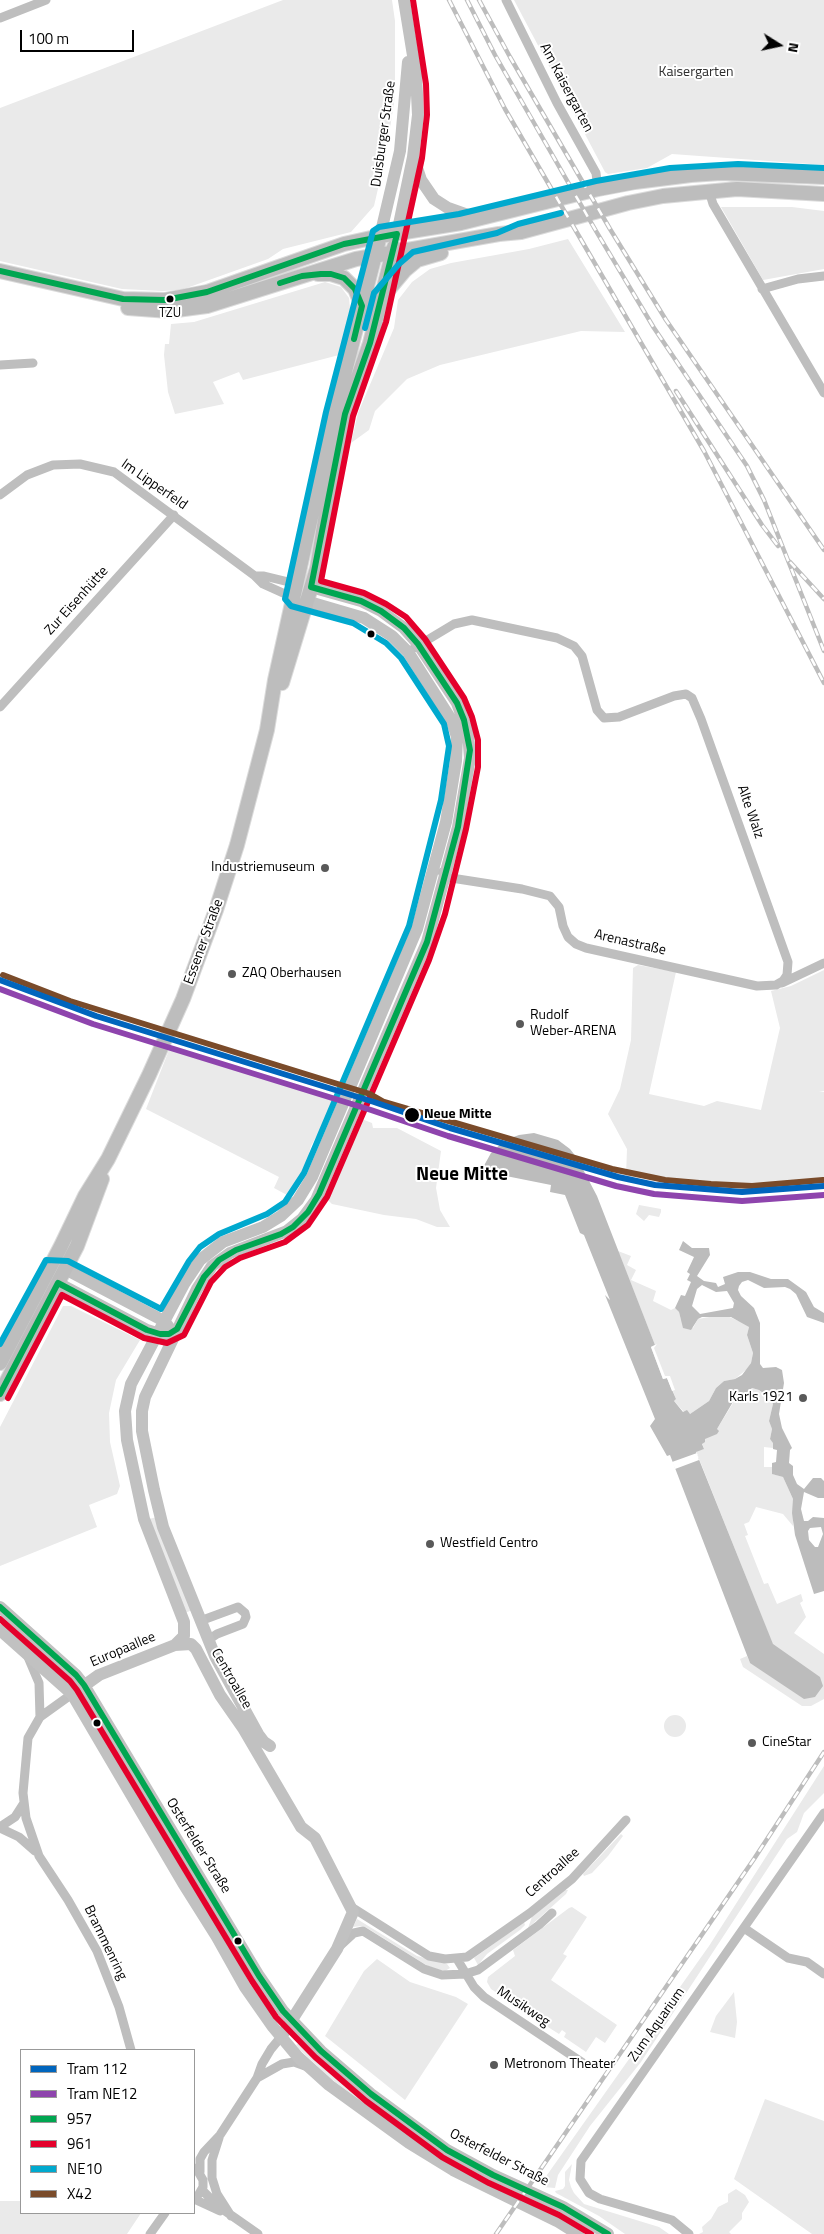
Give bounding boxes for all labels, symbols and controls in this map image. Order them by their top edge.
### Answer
scale bar [22,20,136,52]
north arrow [754,20,804,70]
text: 100 m [28,27,69,50]
street label: Am Kaisergarten [536,41,596,135]
text: N [783,41,805,54]
park label: Kaisergarten [659,65,733,81]
street label: Duisburger Straße [368,80,400,188]
marker: TZU [165,294,175,304]
place label: TZU [159,306,181,322]
street label: Im Lipperfeld [118,456,190,514]
street label: Zur Eisenhütte [42,563,112,639]
unlabelled marker [366,629,376,639]
street label: Alte Walz [733,783,767,841]
place label: Industriemuseum [211,860,315,876]
marker: Industriemuseum [319,862,331,874]
street label: Essener Straße [181,897,227,987]
street label: Arenastraße [593,927,667,959]
place label: ZAQ Oberhausen [242,966,342,982]
marker: ZAQ Oberhausen [226,968,238,980]
place label: Rudolf Weber-ARENA [530,1008,616,1040]
marker: Rudolf Weber-ARENA [514,1018,526,1030]
marker: Neue Mitte [403,1106,421,1124]
place label: Neue Mitte [424,1107,492,1123]
district label: Neue Mitte [416,1164,508,1186]
place label: Karls 1921 [729,1390,793,1406]
marker: Karls 1921 [797,1392,809,1404]
place label: Westfield Centro [440,1536,538,1552]
marker: Westfield Centro [424,1538,436,1550]
street label: Europaallee [88,1629,158,1671]
street label: Centroallee [207,1646,255,1712]
unlabelled marker [92,1718,102,1728]
place label: CineStar [762,1735,811,1751]
marker: CineStar [746,1737,758,1749]
street label: Osterfelder Straße [162,1795,234,1897]
street label: Centroallee [523,1844,583,1902]
street label: Brammenring [80,1903,130,1983]
unlabelled marker [233,1936,243,1946]
street label: Musikweg [493,1983,553,2031]
street label: Zum Aquarium [625,1985,689,2065]
legend [20,2049,195,2214]
text: Tram 112 [67,2057,127,2080]
place label: Metronom Theater [504,2057,615,2073]
marker: Metronom Theater [488,2059,500,2071]
text: Tram NE12 [67,2082,137,2105]
text: 957 [67,2107,92,2130]
street label: Osterfelder Straße [447,2126,551,2190]
text: 961 [67,2132,92,2155]
text: NE10 [67,2157,102,2180]
text: X42 [67,2182,92,2205]

